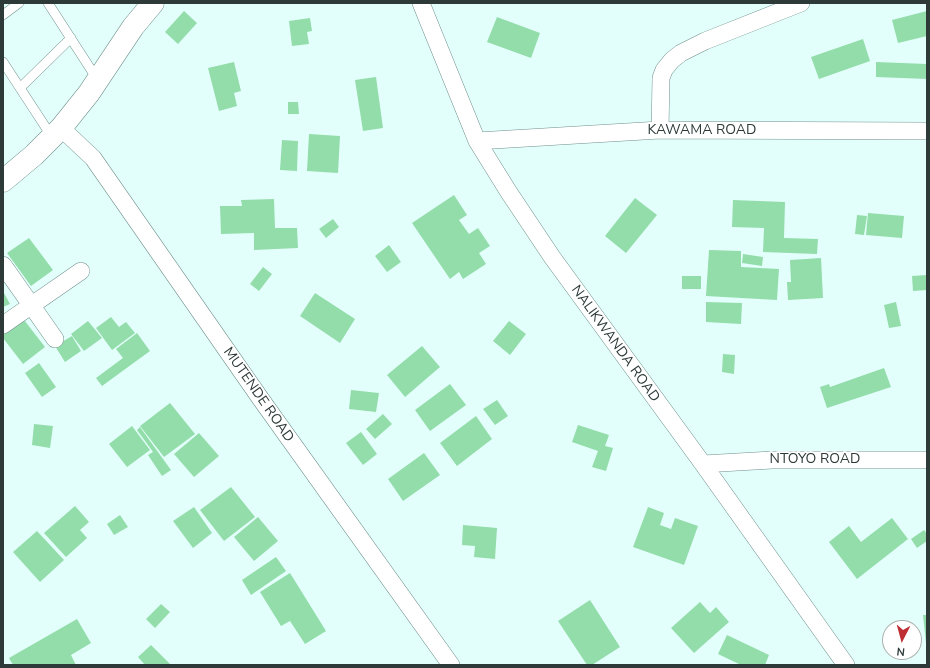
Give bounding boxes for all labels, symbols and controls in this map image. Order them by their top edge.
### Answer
street label: KAWAMA ROAD [648,123,756,139]
street label: NALIKWANDA ROAD [567,282,663,406]
street label: MUTENDE ROAD [219,344,297,446]
street label: NTOYO ROAD [770,452,860,468]
north arrow [882,620,922,660]
text: N [896,644,906,659]

